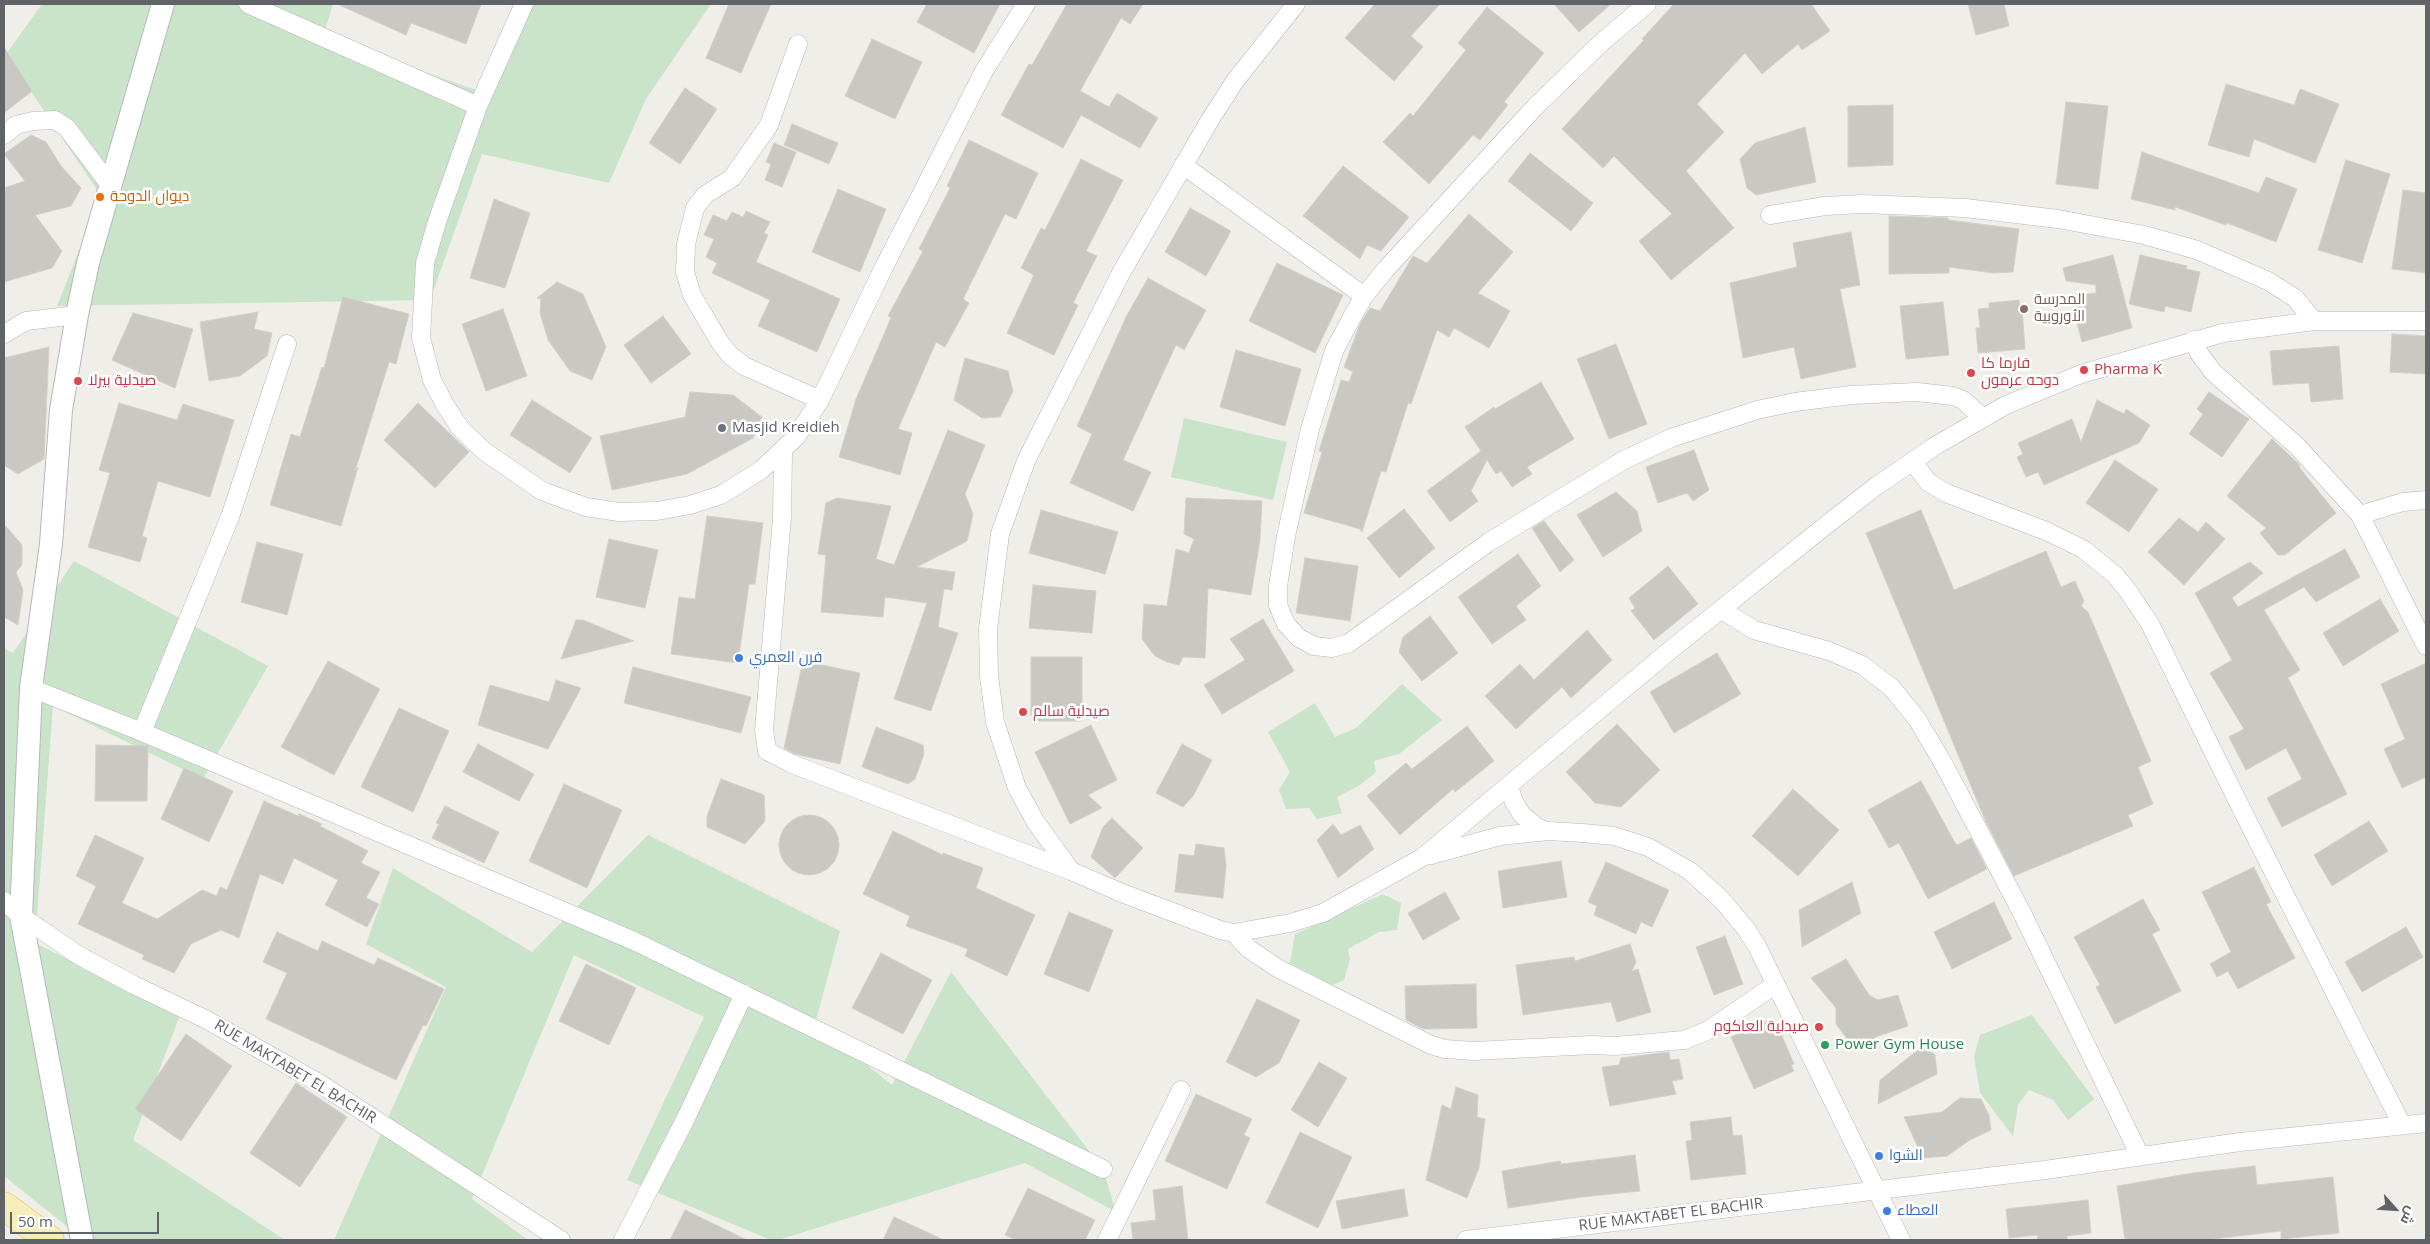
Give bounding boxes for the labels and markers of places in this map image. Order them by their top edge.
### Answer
place label: ديوان الدوحة [110,188,189,206]
marker: ديوان الدوحة [94,191,106,203]
place label: المدرسة الأوروبية [2034,291,2085,326]
marker: المدرسة الأوروبية [2018,303,2030,315]
place label: فارما كا دوحه عرمون [1981,355,2059,390]
place label: Pharma K [2094,361,2162,379]
marker: Pharma K [2078,364,2090,376]
marker: فارما كا دوحه عرمون [1965,367,1977,379]
place label: صيدلية بيرلا [88,372,156,390]
marker: صيدلية بيرلا [72,375,84,387]
place label: Masjid Kreidieh [732,419,840,437]
marker: Masjid Kreidieh [716,422,728,434]
place label: فرن العمري [749,649,822,667]
marker: فرن العمري [733,652,745,664]
place label: صيدلية سالم [1033,703,1110,721]
marker: صيدلية سالم [1017,706,1029,718]
place label: صيدلية العاكوم [1714,1018,1809,1036]
marker: صيدلية العاكوم [1813,1021,1825,1033]
place label: Power Gym House [1835,1036,1964,1054]
marker: Power Gym House [1819,1039,1831,1051]
place label: الشوا [1889,1147,1923,1165]
marker: الشوا [1873,1150,1885,1162]
place label: العطاء [1897,1202,1939,1220]
marker: العطاء [1881,1205,1893,1217]

